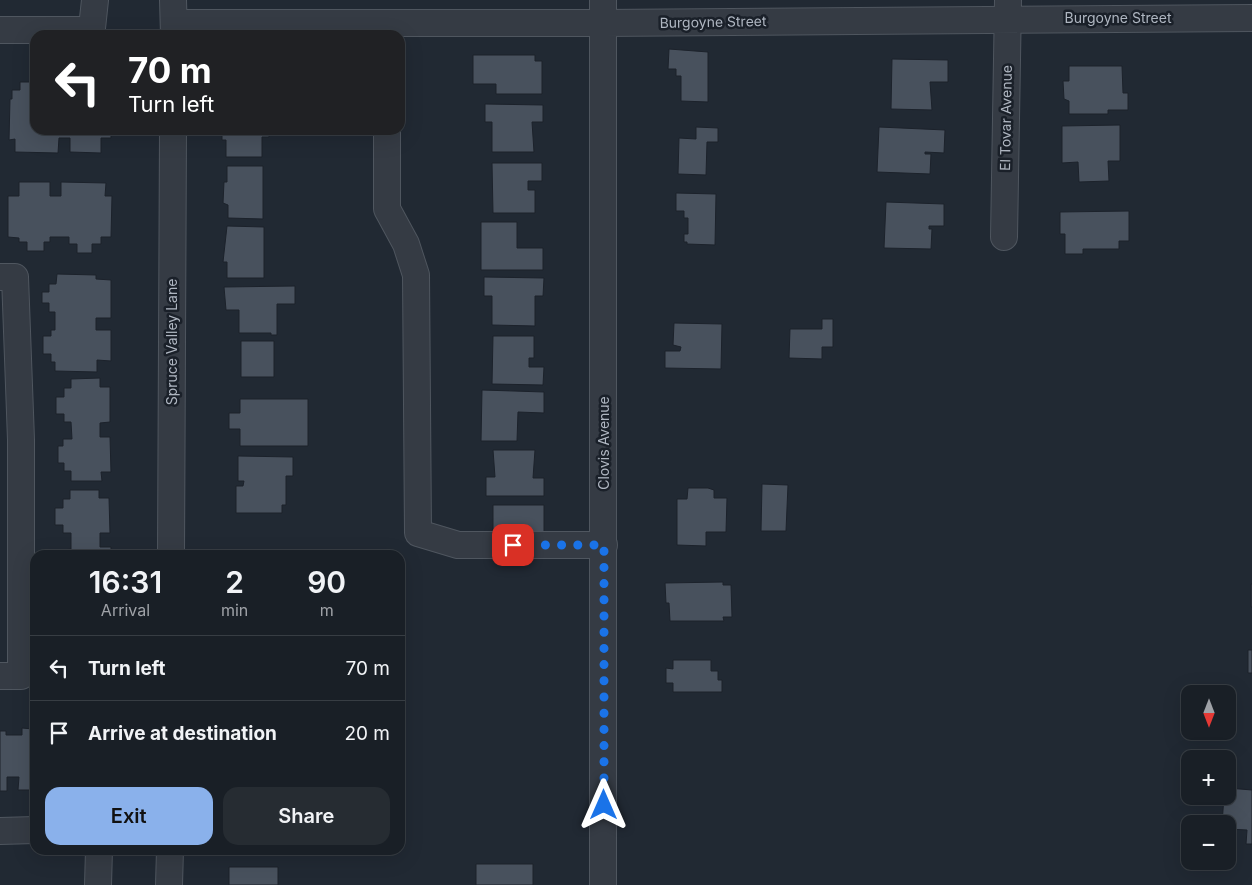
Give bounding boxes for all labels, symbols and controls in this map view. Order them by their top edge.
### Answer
street label: Burgoyne Street [1065,9,1172,26]
street label: Burgoyne Street [659,12,767,31]
text: 70 m [128,49,212,91]
icon: left [45,50,110,115]
street label: El Tovar Avenue [996,65,1015,171]
text: Turn left [128,91,214,117]
street label: Spruce Valley Lane [163,279,180,405]
street label: Clovis Avenue [595,396,612,490]
pin [492,524,534,566]
icon: arrive [499,531,527,559]
text: 16:31 [89,564,162,600]
text: 2 [225,564,244,600]
text: 90 [307,564,346,600]
text: Arrival [101,600,150,620]
text: min [221,600,248,620]
text: m [320,600,334,620]
icon: left [45,654,73,682]
text: Turn left [88,657,166,680]
text: 70 m [346,657,390,680]
north arrow [1181,685,1236,740]
map controls [1181,685,1236,870]
icon: arrive [45,719,73,747]
text: Arrive at destination [88,722,277,745]
text: 20 m [344,722,390,745]
button: + [1181,750,1236,805]
position arrow [577,778,629,830]
button: Exit [45,787,213,845]
button: Share [223,787,390,845]
button: − [1181,815,1236,870]

